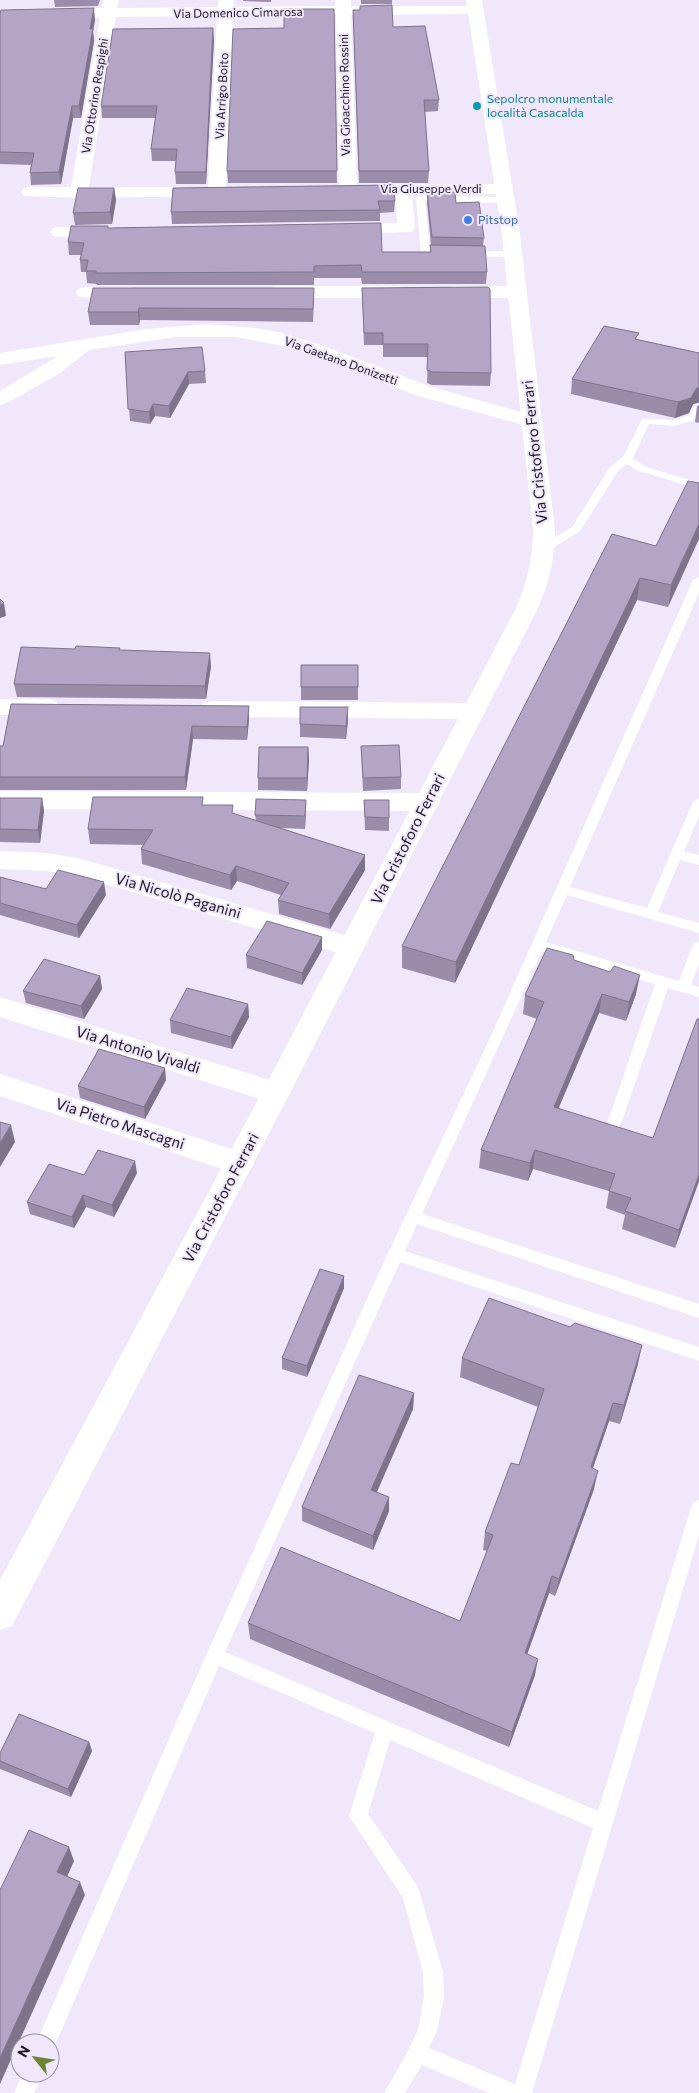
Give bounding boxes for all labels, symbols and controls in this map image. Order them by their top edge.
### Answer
street label: Via Domenico Cimarosa [173,4,303,20]
street label: Via Gioacchino Rossini [336,34,352,156]
street label: Via Ottorino Respighi [78,37,110,155]
street label: Via Arrigo Boito [212,52,230,140]
place label: Sepolcro monumentale località Casacalda [487,91,613,119]
marker: Sepolcro monumentale località Casacalda [471,100,483,112]
street label: Via Giuseppe Verdi [380,181,482,195]
place label: Pitstop [478,212,518,226]
marker: Pitstop [462,214,474,226]
street label: Via Gaetano Donizetti [283,333,400,387]
street label: Via Cristoforo Ferrari [518,379,551,525]
street label: Via Cristoforo Ferrari [366,770,448,907]
street label: Via Nicolò Paganini [113,868,243,922]
street label: Via Antonio Vivaldi [74,1022,203,1077]
street label: Via Pietro Mascagni [54,1094,187,1152]
street label: Via Cristoforo Ferrari [178,1130,262,1266]
north arrow [10,2033,60,2083]
text: N [13,2042,33,2060]

